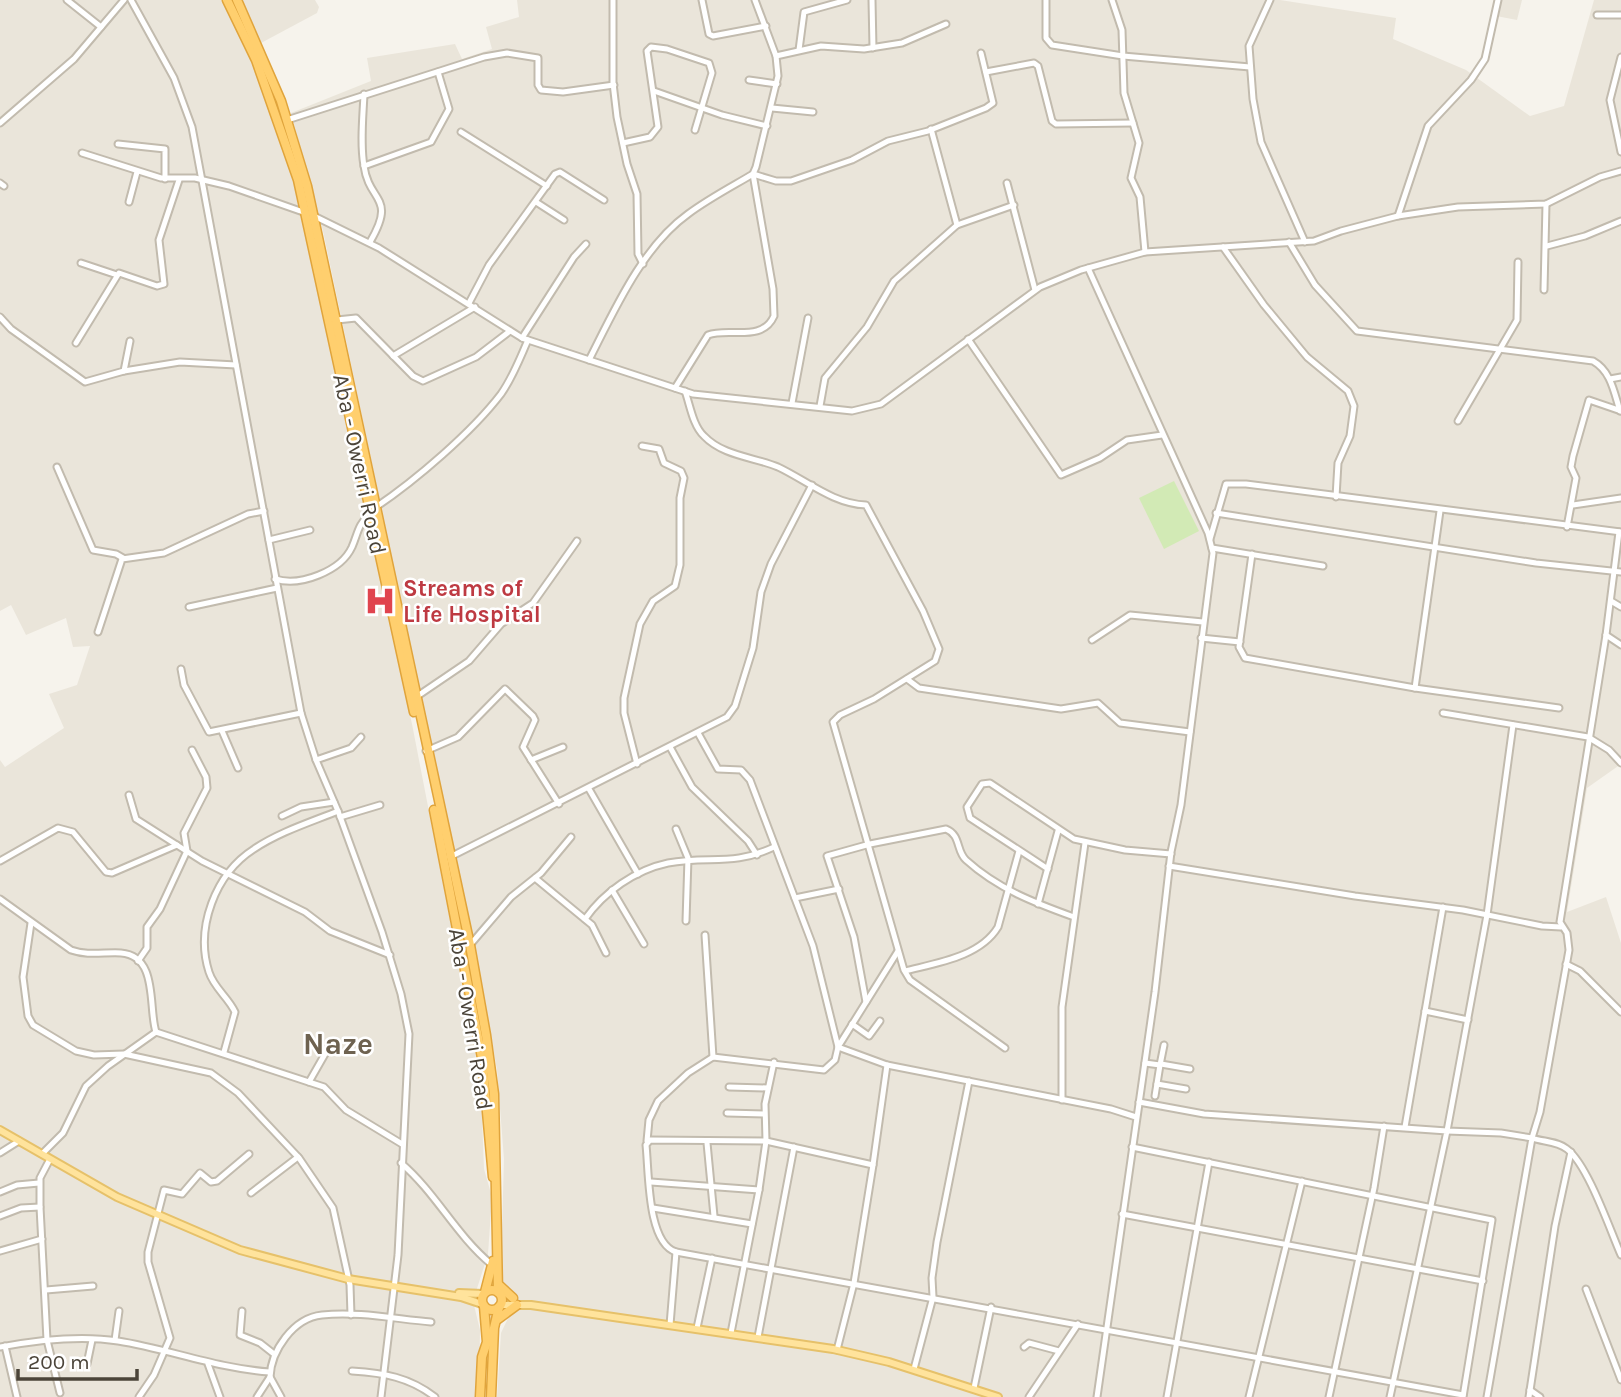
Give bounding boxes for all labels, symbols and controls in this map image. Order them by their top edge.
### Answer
street label: Aba - Owerri Road [327,371,392,557]
place label: Streams of Life Hospital [403,575,541,628]
hospital icon: Streams of Life Hospital [363,584,397,618]
street label: Aba - Owerri Road [443,926,498,1112]
district label: Naze [303,1026,373,1062]
scale bar [18,1338,136,1382]
text: 200 m [28,1350,90,1374]

